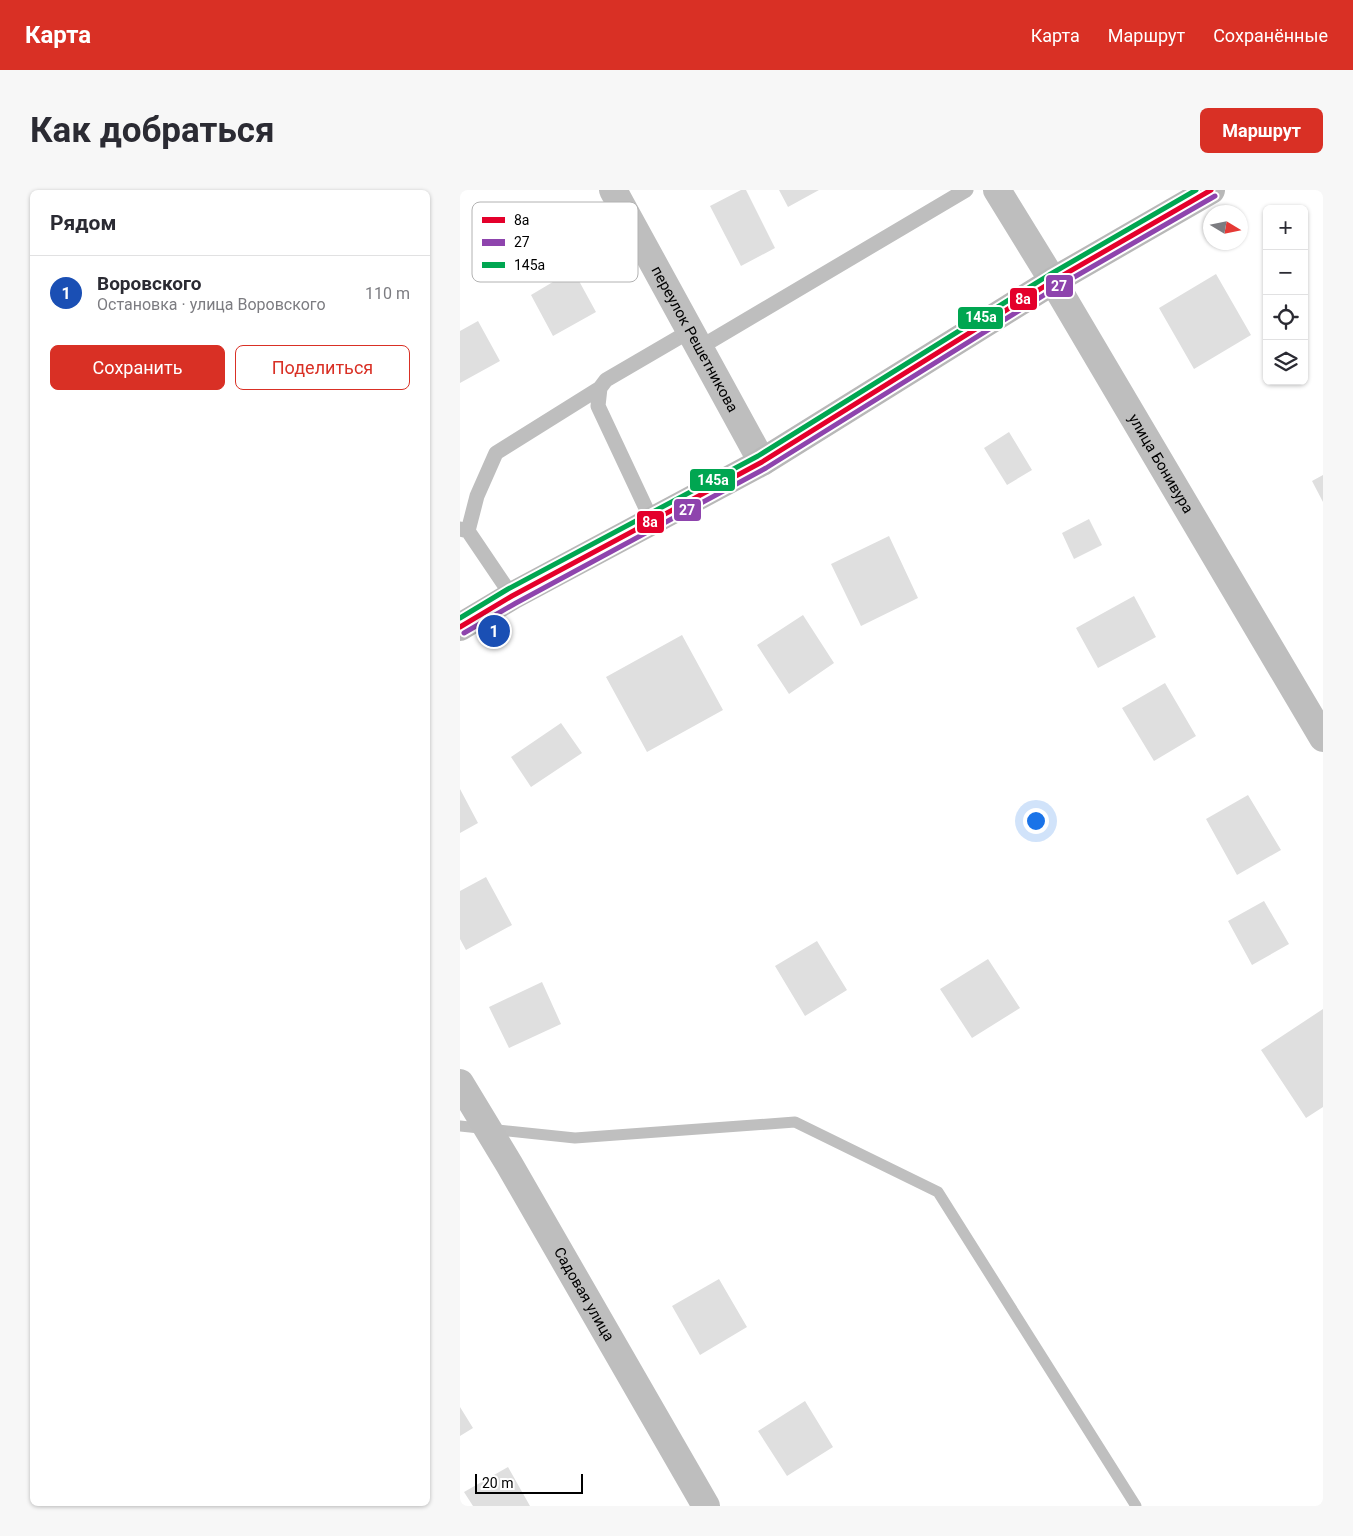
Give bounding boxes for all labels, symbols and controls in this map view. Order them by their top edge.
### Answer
text: Карта [25,21,91,49]
text: Карта [1031,25,1080,46]
text: Маршрут [1108,25,1185,46]
text: Сохранённые [1213,25,1328,46]
button: Маршрут [1200,108,1323,153]
text: Как добраться [30,110,275,151]
legend [472,202,638,282]
north arrow [1203,205,1248,250]
map controls [1263,205,1308,385]
button: + [1263,205,1308,250]
text: Рядом [50,211,116,235]
text: 8а [514,212,529,228]
text: 27 [514,234,530,250]
button: − [1263,250,1308,295]
text: 145а [514,257,545,273]
street label: переулок Решетникова [647,263,742,415]
text: Воровского [97,272,201,295]
line badge: 27 [1045,274,1074,298]
text: 27 [1051,278,1067,294]
text: 1 [61,284,71,303]
text: 110 m [365,284,410,303]
line badge: 8а [1009,287,1038,311]
text: 8а [1015,291,1031,307]
text: Остановка · улица Воровского [97,295,326,314]
button: locate [1263,295,1308,340]
line badge: 145а [957,306,1004,330]
text: 145а [965,309,997,325]
button: layers [1263,340,1308,385]
button: Сохранить [50,345,225,390]
button: Поделиться [235,345,410,390]
street label: улица Бонивура [1125,411,1197,517]
line badge: 145а [689,468,736,492]
text: 145а [697,472,729,488]
line badge: 27 [673,498,702,522]
text: 27 [679,502,695,518]
line badge: 8а [636,510,665,534]
text: 8а [642,514,658,530]
pin: 1 [478,612,510,650]
your location [1023,808,1049,834]
street label: Садовая улица [550,1244,618,1344]
scale bar [475,1471,582,1494]
text: 20 m [482,1475,514,1491]

